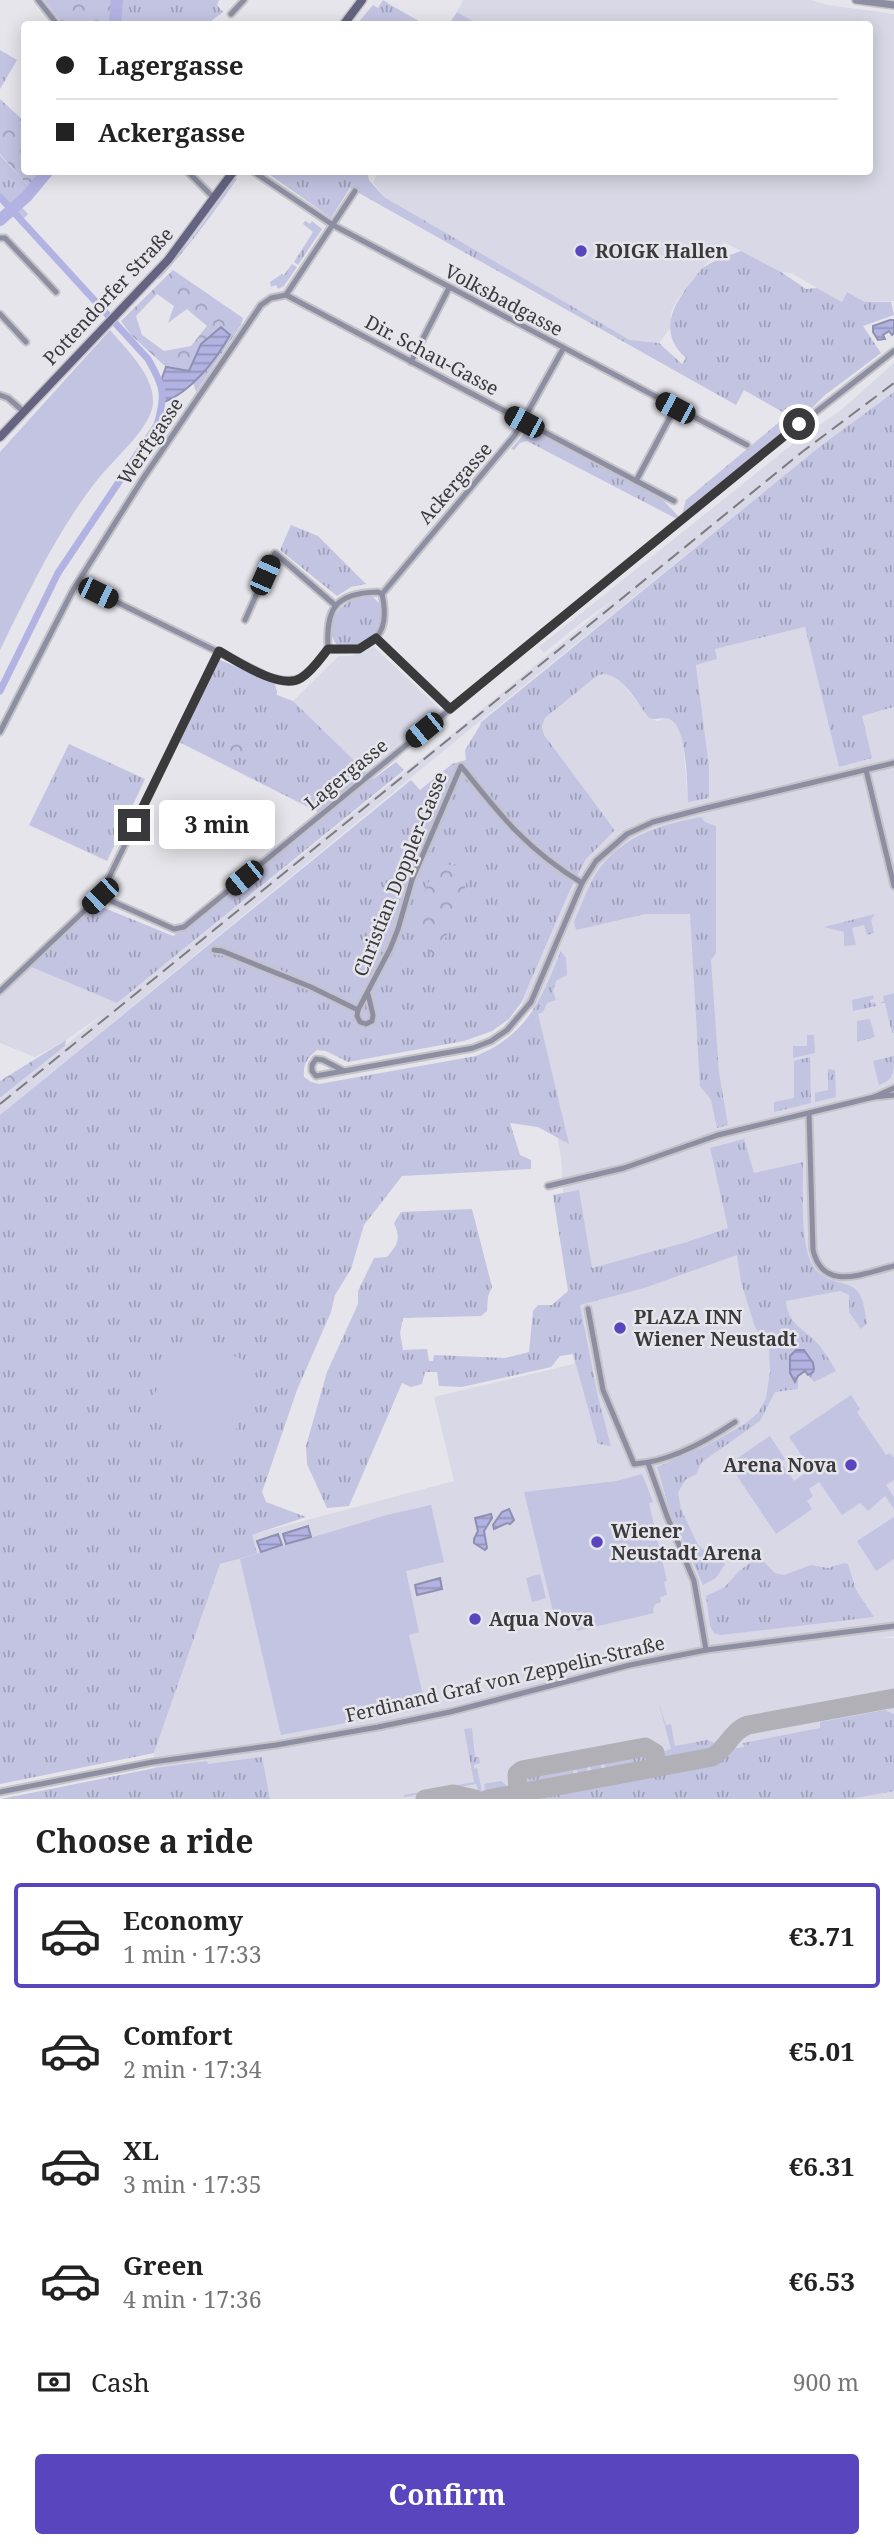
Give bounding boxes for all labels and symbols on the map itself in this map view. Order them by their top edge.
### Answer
street label: Pottendorfer Straße [37,221,179,371]
place label: ROIGK Hallen [595,238,728,264]
marker: ROIGK Hallen [573,243,589,259]
street label: Volksbadgasse [440,258,568,342]
street label: Dir. Schau-Gasse [361,309,503,401]
car [652,389,699,427]
street label: Werftgasse [111,392,189,490]
car [501,403,548,441]
route start [783,408,815,440]
street label: Ackergasse [412,437,498,529]
car [247,552,284,598]
car [75,574,122,612]
car [402,709,447,751]
street label: Lagergasse [299,732,393,816]
street label: Christian Doppler-Gasse [347,768,453,980]
callout: 3 min [158,800,274,850]
route end [118,809,150,841]
car [222,857,267,899]
car [78,874,123,918]
place label: PLAZA INN Wiener Neustadt [634,1304,797,1352]
marker: PLAZA INN Wiener Neustadt [612,1320,628,1336]
place label: Arena Nova [723,1452,837,1478]
marker: Arena Nova [843,1457,859,1473]
place label: Wiener Neustadt Arena [611,1518,762,1566]
marker: Wiener Neustadt Arena [589,1534,605,1550]
place label: Aqua Nova [489,1606,594,1632]
marker: Aqua Nova [467,1611,483,1627]
street label: Ferdinand Graf von Zeppelin-Straße [343,1630,667,1728]

